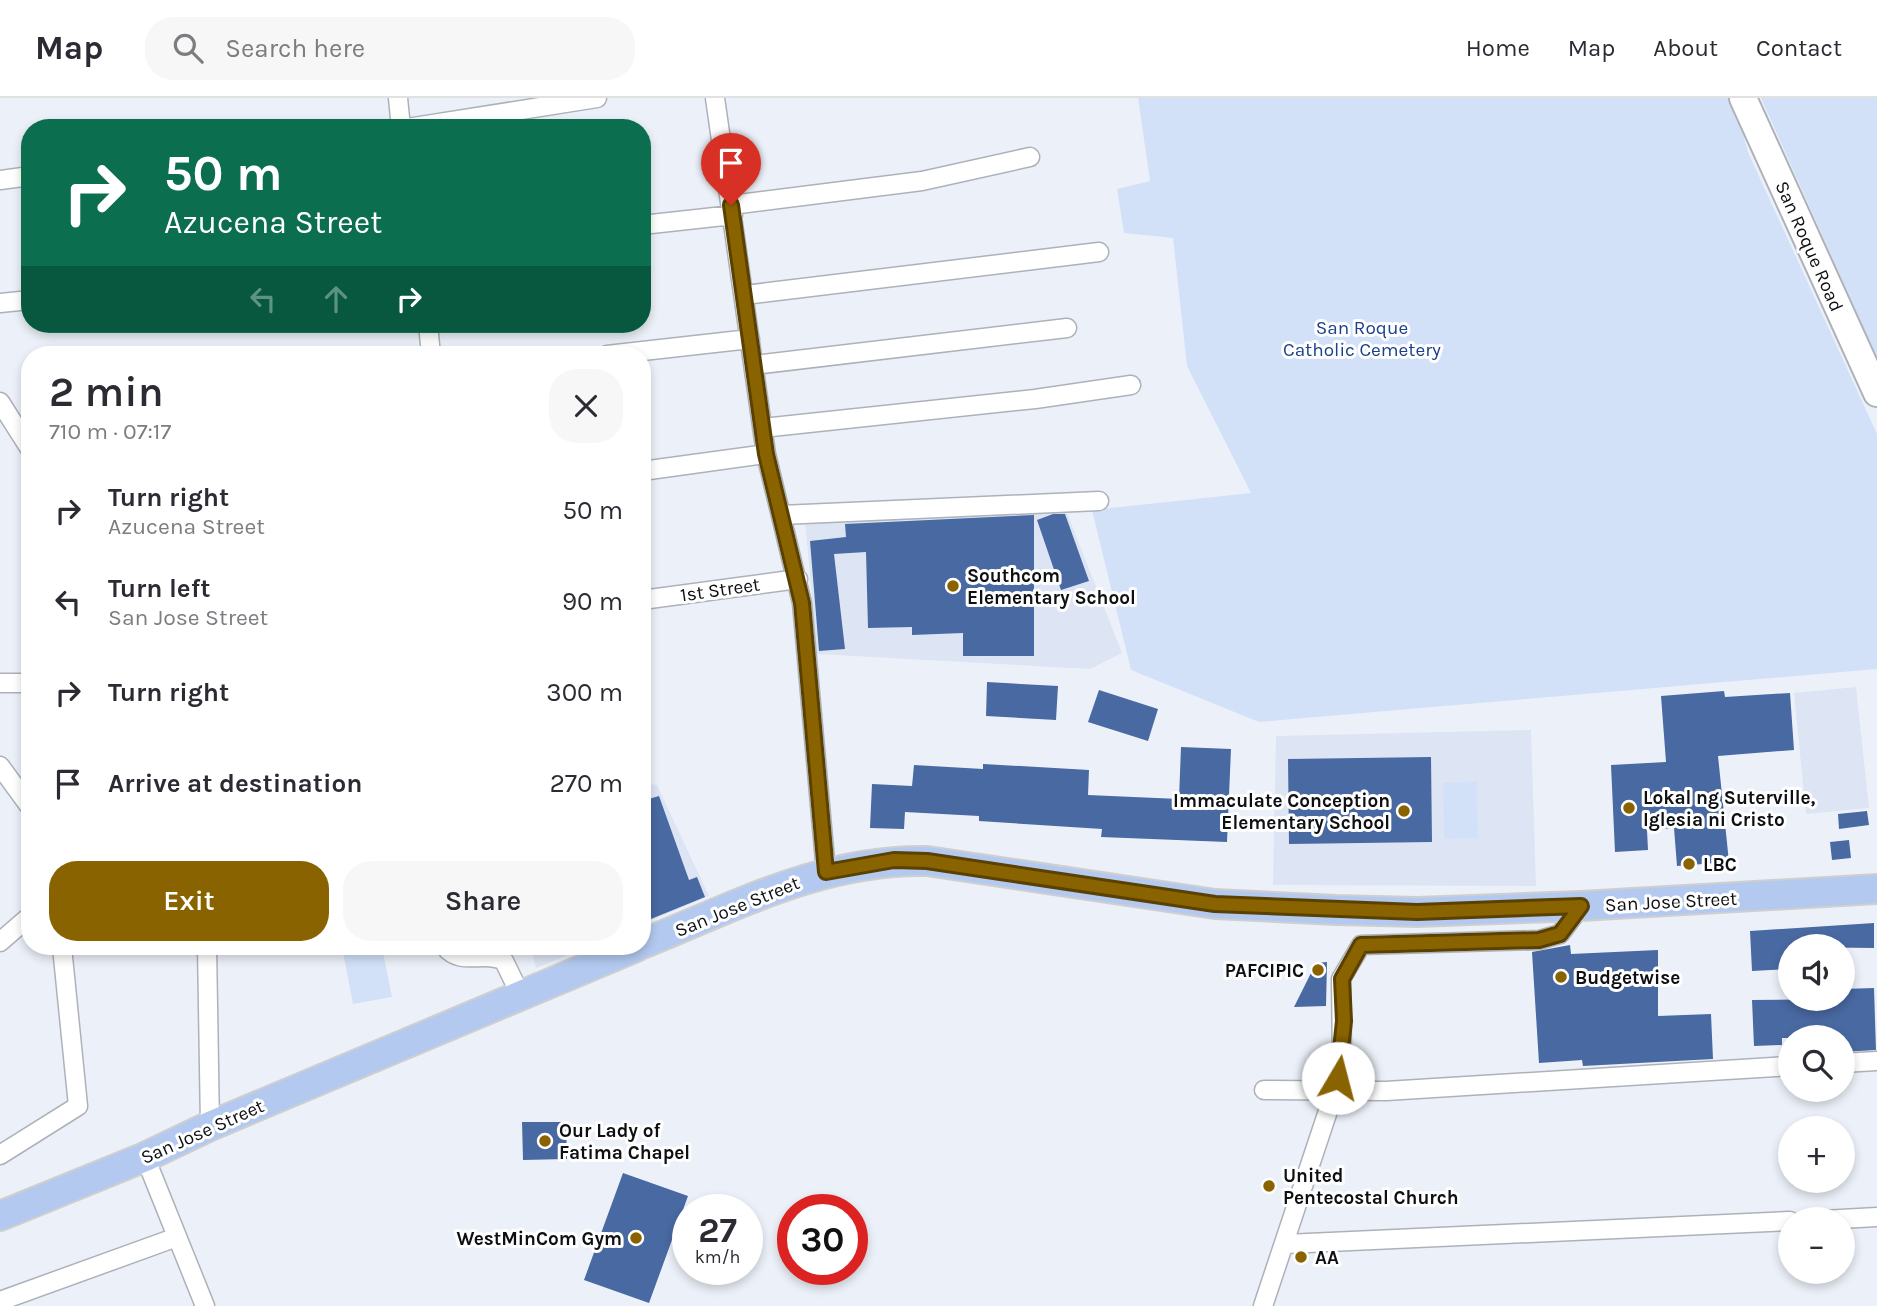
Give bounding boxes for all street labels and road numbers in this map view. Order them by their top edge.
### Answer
street label: San Roque Road [1770,178,1848,315]
street label: 1st Street [679,574,761,606]
street label: San Jose Street [672,872,803,942]
street label: San Jose Street [1604,888,1738,916]
street label: San Jose Street [137,1095,267,1169]

